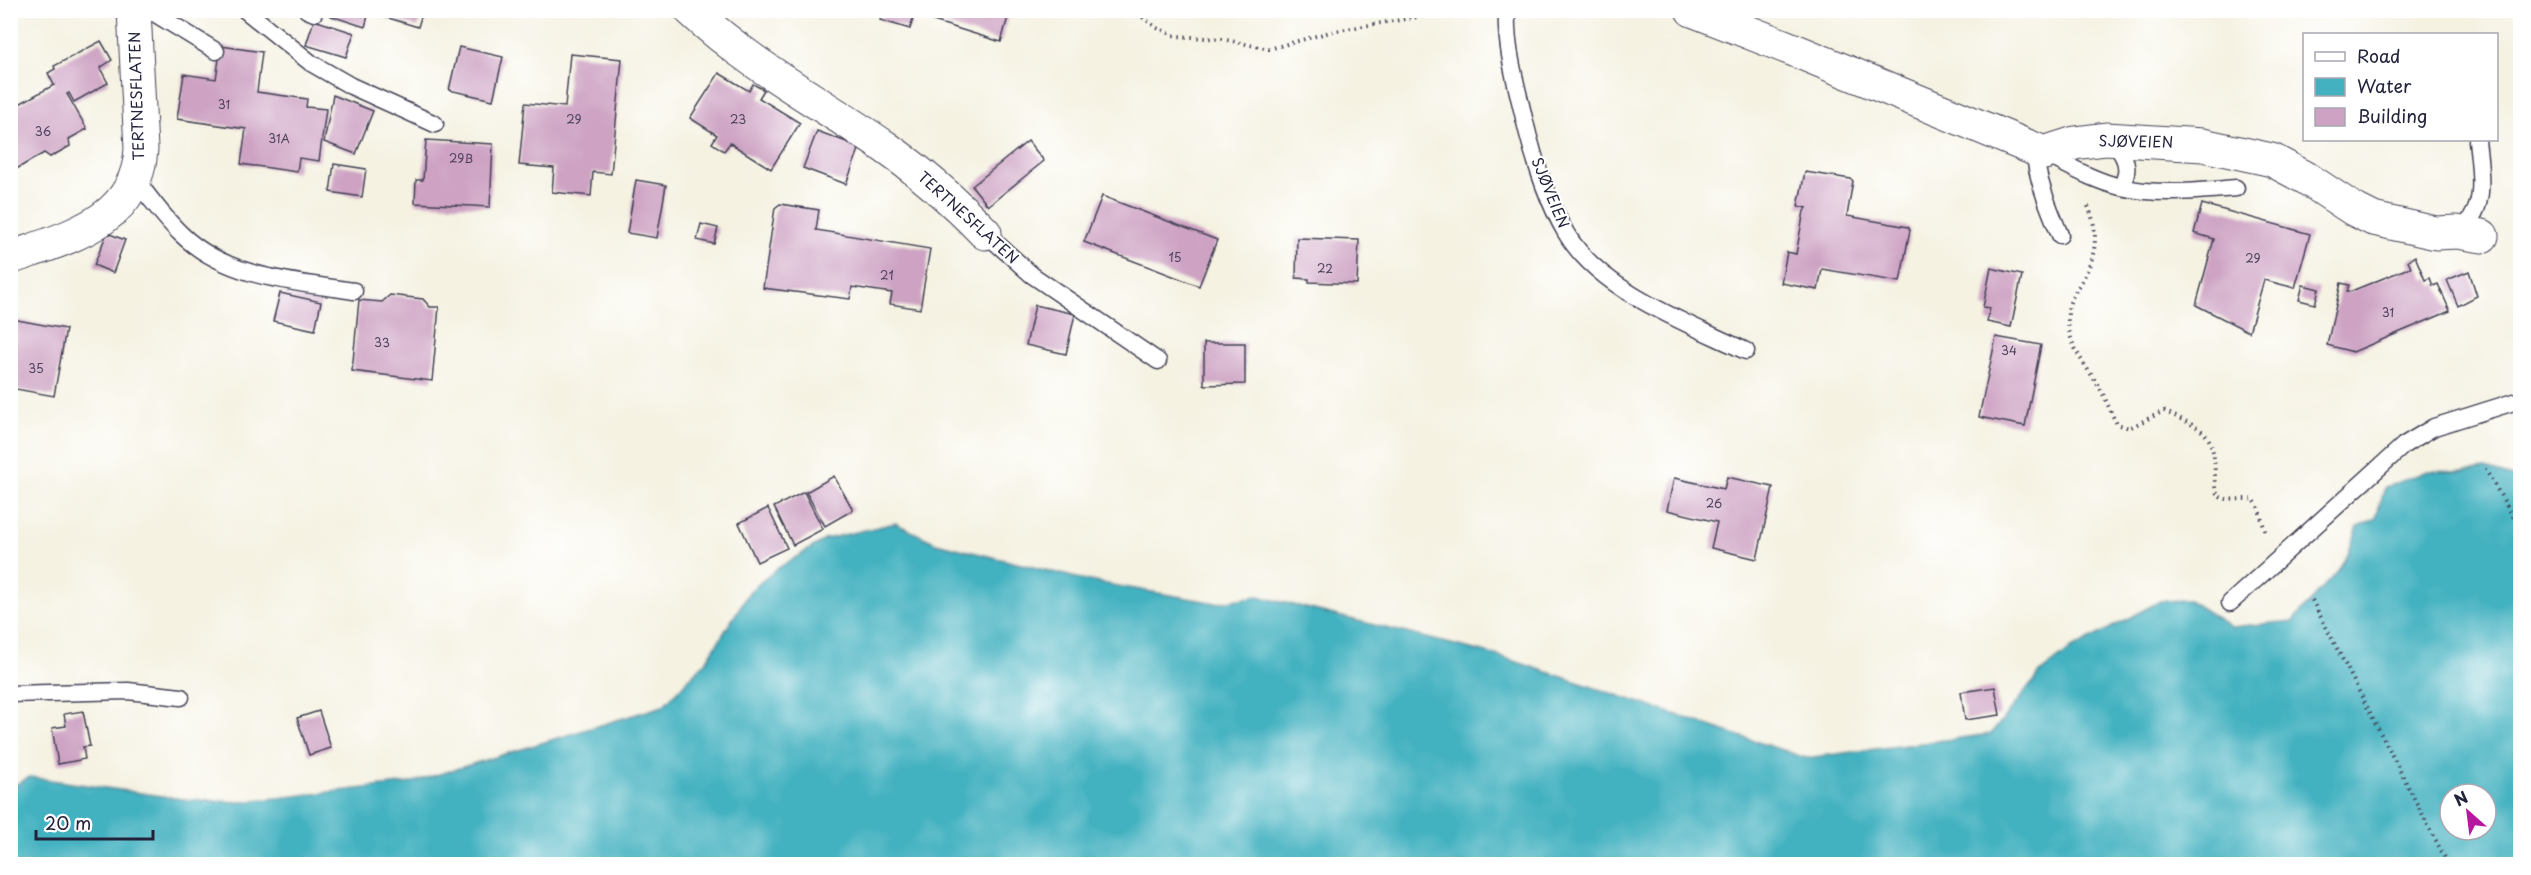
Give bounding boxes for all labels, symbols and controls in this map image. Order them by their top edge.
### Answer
street label: TERTNESFLATEN [122,31,149,161]
legend [2303,33,2498,141]
text: Road [2357,42,2401,69]
text: Water [2357,72,2412,99]
house number: 31 [218,95,230,113]
text: Building [2357,102,2427,129]
house number: 29 [566,110,582,128]
house number: 23 [730,110,746,128]
house number: 36 [35,122,51,140]
street label: SJØVEIEN [2098,128,2174,153]
house number: 31A [268,129,290,147]
house number: 29B [449,149,473,167]
street label: SJØVEIEN [1527,154,1576,231]
street label: TERTNESFLATEN [913,165,1025,269]
house number: 15 [1168,248,1182,266]
house number: 29 [2245,249,2261,267]
house number: 22 [1317,259,1333,277]
house number: 21 [880,266,894,284]
house number: 31 [2382,303,2394,321]
house number: 33 [374,333,390,351]
house number: 34 [2001,341,2017,359]
house number: 35 [28,359,44,377]
house number: 26 [1706,494,1722,512]
north arrow [2438,782,2498,842]
text: N [2449,784,2472,811]
scale bar [36,803,153,841]
text: 20 m [45,809,91,836]

